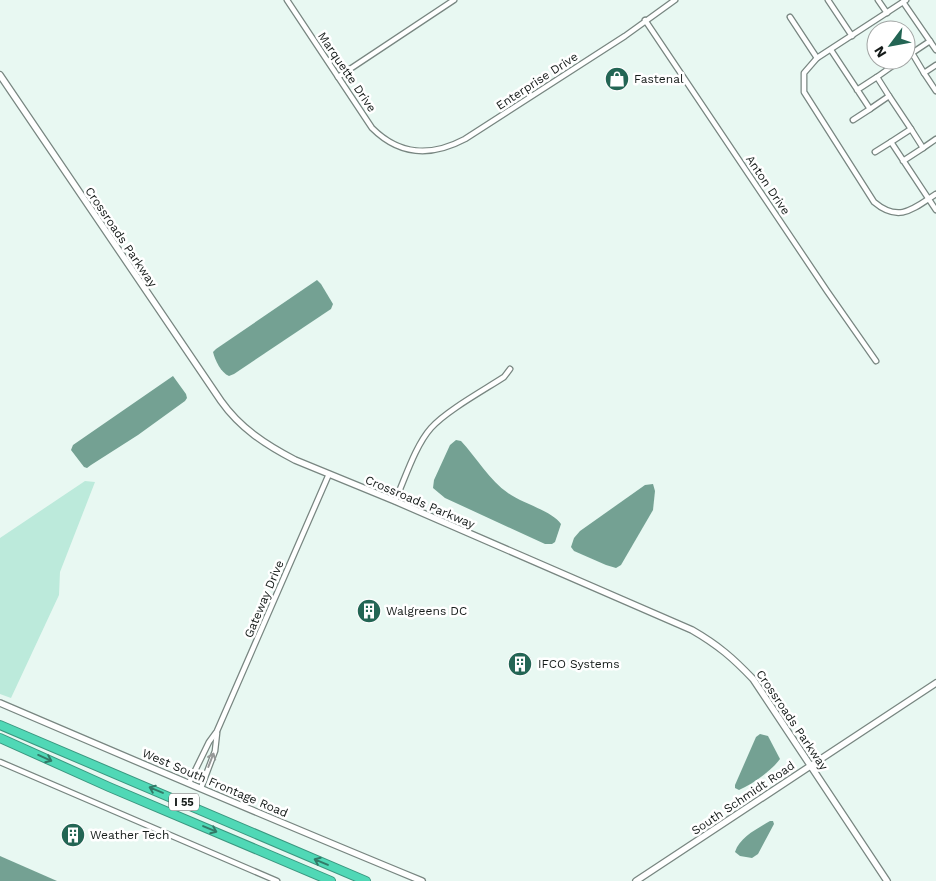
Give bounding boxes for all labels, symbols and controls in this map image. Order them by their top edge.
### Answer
north arrow [866,20,916,70]
street label: Marquette Drive [315,29,379,115]
text: N [870,43,890,61]
street label: Enterprise Drive [493,49,581,113]
shop icon: Fastenal [604,66,630,92]
place label: Fastenal [634,72,684,86]
street label: Anton Drive [743,153,793,218]
street label: Crossroads Parkway [82,184,160,290]
street label: Crossroads Parkway [363,473,478,532]
street label: Gateway Drive [241,558,287,640]
building icon: Walgreens DC [356,598,382,624]
place label: Walgreens DC [386,604,467,618]
building icon: IFCO Systems [507,651,533,677]
place label: IFCO Systems [538,657,619,671]
street label: Crossroads Parkway [753,667,831,773]
street label: West South Frontage Road [140,746,290,820]
one-way arrow [37,753,52,763]
one-way arrow [207,753,217,768]
street label: South Schmidt Road [689,758,797,838]
one-way arrow [149,785,164,794]
road number: I 55 [169,794,199,810]
building icon: Weather Tech [60,822,86,848]
one-way arrow [202,825,217,834]
place label: Weather Tech [90,828,169,842]
one-way arrow [314,857,329,867]

